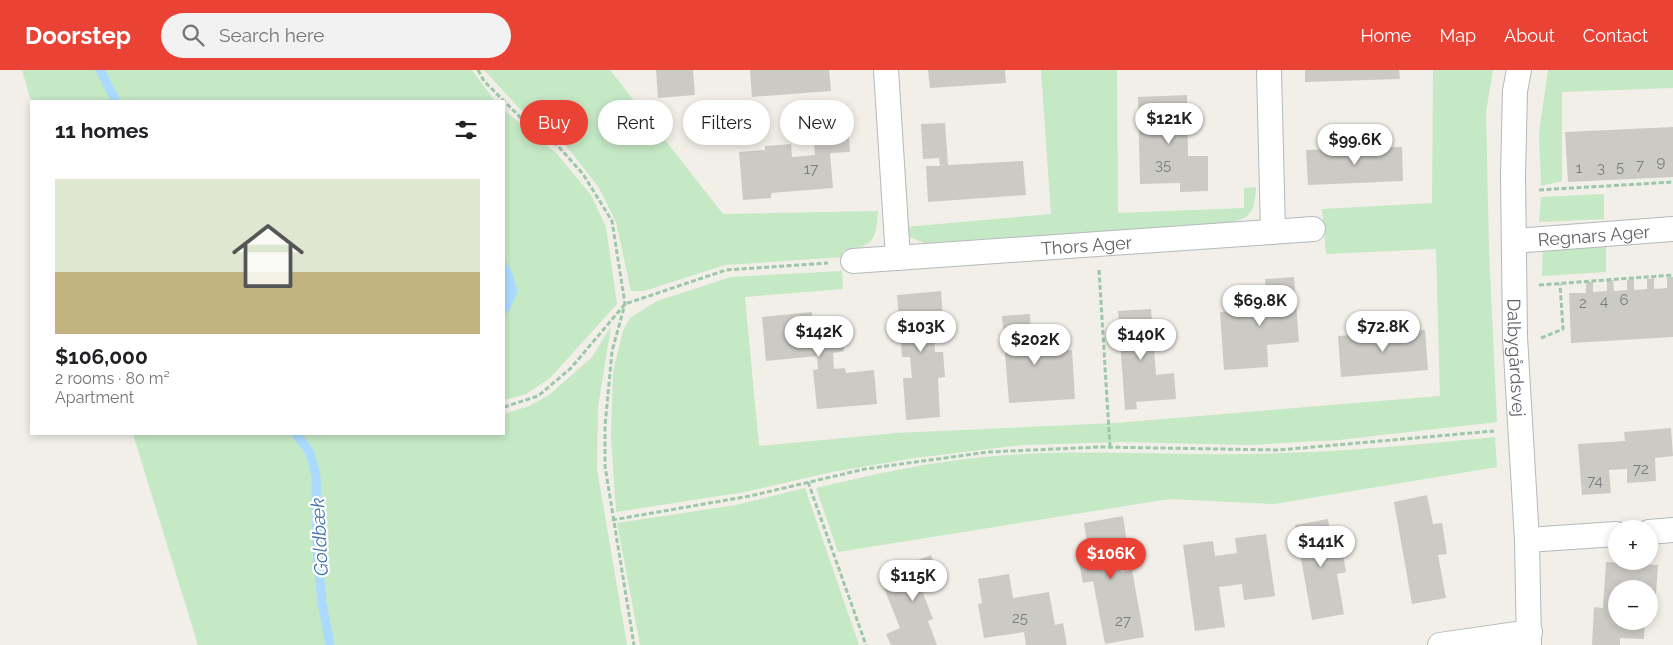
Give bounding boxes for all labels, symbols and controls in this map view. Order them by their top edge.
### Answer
search box [161,13,511,58]
text: Doorstep [25,21,131,50]
icon: search [179,21,207,49]
text: Search here [219,24,325,46]
text: Home [1360,25,1411,46]
text: Map [1439,25,1476,46]
text: About [1504,25,1555,46]
text: Contact [1583,25,1648,46]
chip: Buy [520,100,588,145]
chip: Rent [598,100,673,145]
chip: Filters [683,100,770,145]
chip: New [780,100,854,145]
pin: $121K [1134,102,1204,145]
text: $121K [1146,109,1192,128]
icon: filters [452,116,480,144]
text: 11 homes [55,118,149,143]
pin: $99.6K [1314,124,1396,166]
text: $99.6K [1328,130,1382,149]
house number: 9 [1657,153,1666,171]
house number: 35 [1155,156,1171,174]
house number: 7 [1636,156,1644,174]
house number: 5 [1616,158,1624,176]
house number: 1 [1576,159,1583,177]
house number: 3 [1597,159,1605,177]
house number: 17 [804,160,818,178]
icon: home [223,211,313,301]
street label: Regnars Ager [1537,220,1651,250]
street label: Thors Ager [1040,231,1133,258]
pin: $69.8K [1219,284,1301,327]
text: $69.8K [1233,291,1287,310]
house number: 6 [1619,291,1629,309]
house number: 4 [1600,292,1608,310]
house number: 2 [1579,294,1587,312]
street label: Dalbygårdsvej [1504,298,1530,417]
pin: $103K [886,310,956,353]
pin: $72.8K [1342,310,1424,353]
pin: $142K [784,316,854,358]
text: $103K [897,317,945,336]
text: $72.8K [1357,317,1409,336]
pin: $140K [1106,318,1176,361]
text: $142K [796,322,842,341]
pin: $202K [1000,324,1070,366]
text: $140K [1117,325,1165,344]
text: $202K [1011,330,1059,349]
text: $106,000 [55,344,148,369]
text: 2 rooms · 80 m² [55,369,170,388]
text: Apartment [55,388,134,407]
house number: 72 [1633,460,1649,478]
house number: 74 [1587,472,1603,490]
water label: Goldbæk [306,497,332,577]
map controls [1608,520,1658,630]
button: + [1608,520,1658,570]
pin: $141K [1286,526,1356,568]
text: $141K [1298,532,1344,551]
pin: $106K [1076,538,1146,580]
text: $106K [1087,544,1135,563]
pin: $115K [878,560,948,602]
text: $115K [890,566,936,585]
button: − [1608,580,1658,630]
house number: 25 [1012,609,1028,627]
house number: 27 [1115,612,1131,630]

